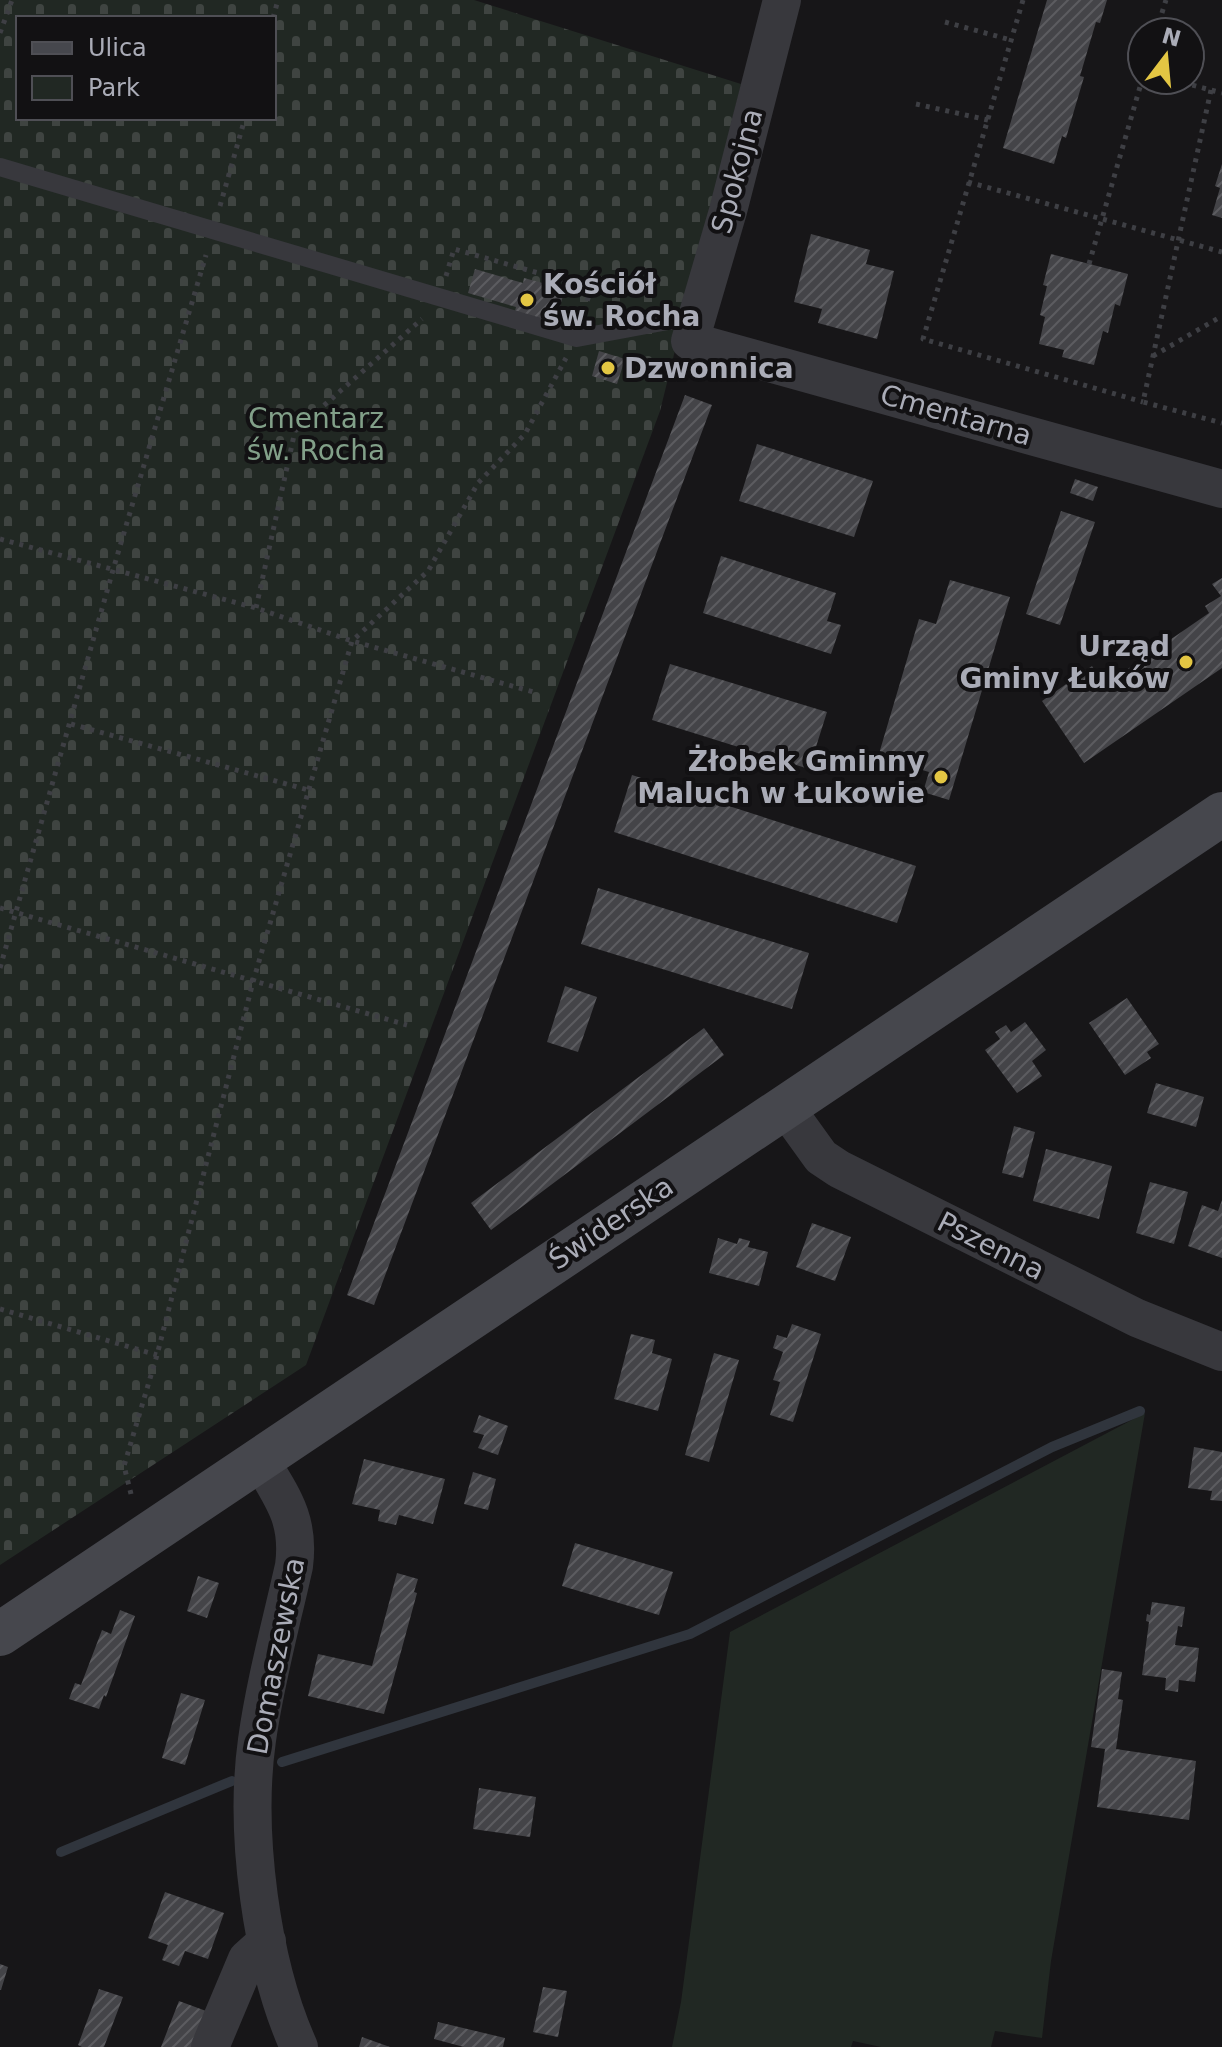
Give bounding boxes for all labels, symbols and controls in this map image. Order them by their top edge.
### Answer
legend [16,16,276,120]
north arrow [1126,16,1206,96]
text: N [1159,23,1184,52]
text: Ulica [88,34,147,62]
text: Park [88,74,140,102]
street label: Spokojna [705,105,769,237]
place label: Kościół św. Rocha [543,268,700,333]
marker: Kościół św. Rocha [518,291,536,309]
place label: Dzwonnica [624,352,794,385]
marker: Dzwonnica [599,359,617,377]
street label: Cmentarna [877,378,1035,452]
park label: Cmentarz św. Rocha [247,402,385,467]
place label: Urząd Gminy Łuków [959,630,1170,695]
marker: Urząd Gminy Łuków [1177,653,1195,671]
place label: Żłobek Gminny Maluch w Łukowie [637,744,925,810]
marker: Żłobek Gminny Maluch w Łukowie [932,768,950,786]
street label: Świderska [542,1169,679,1277]
street label: Pszenna [932,1205,1050,1287]
street label: Domaszewska [241,1555,311,1757]

